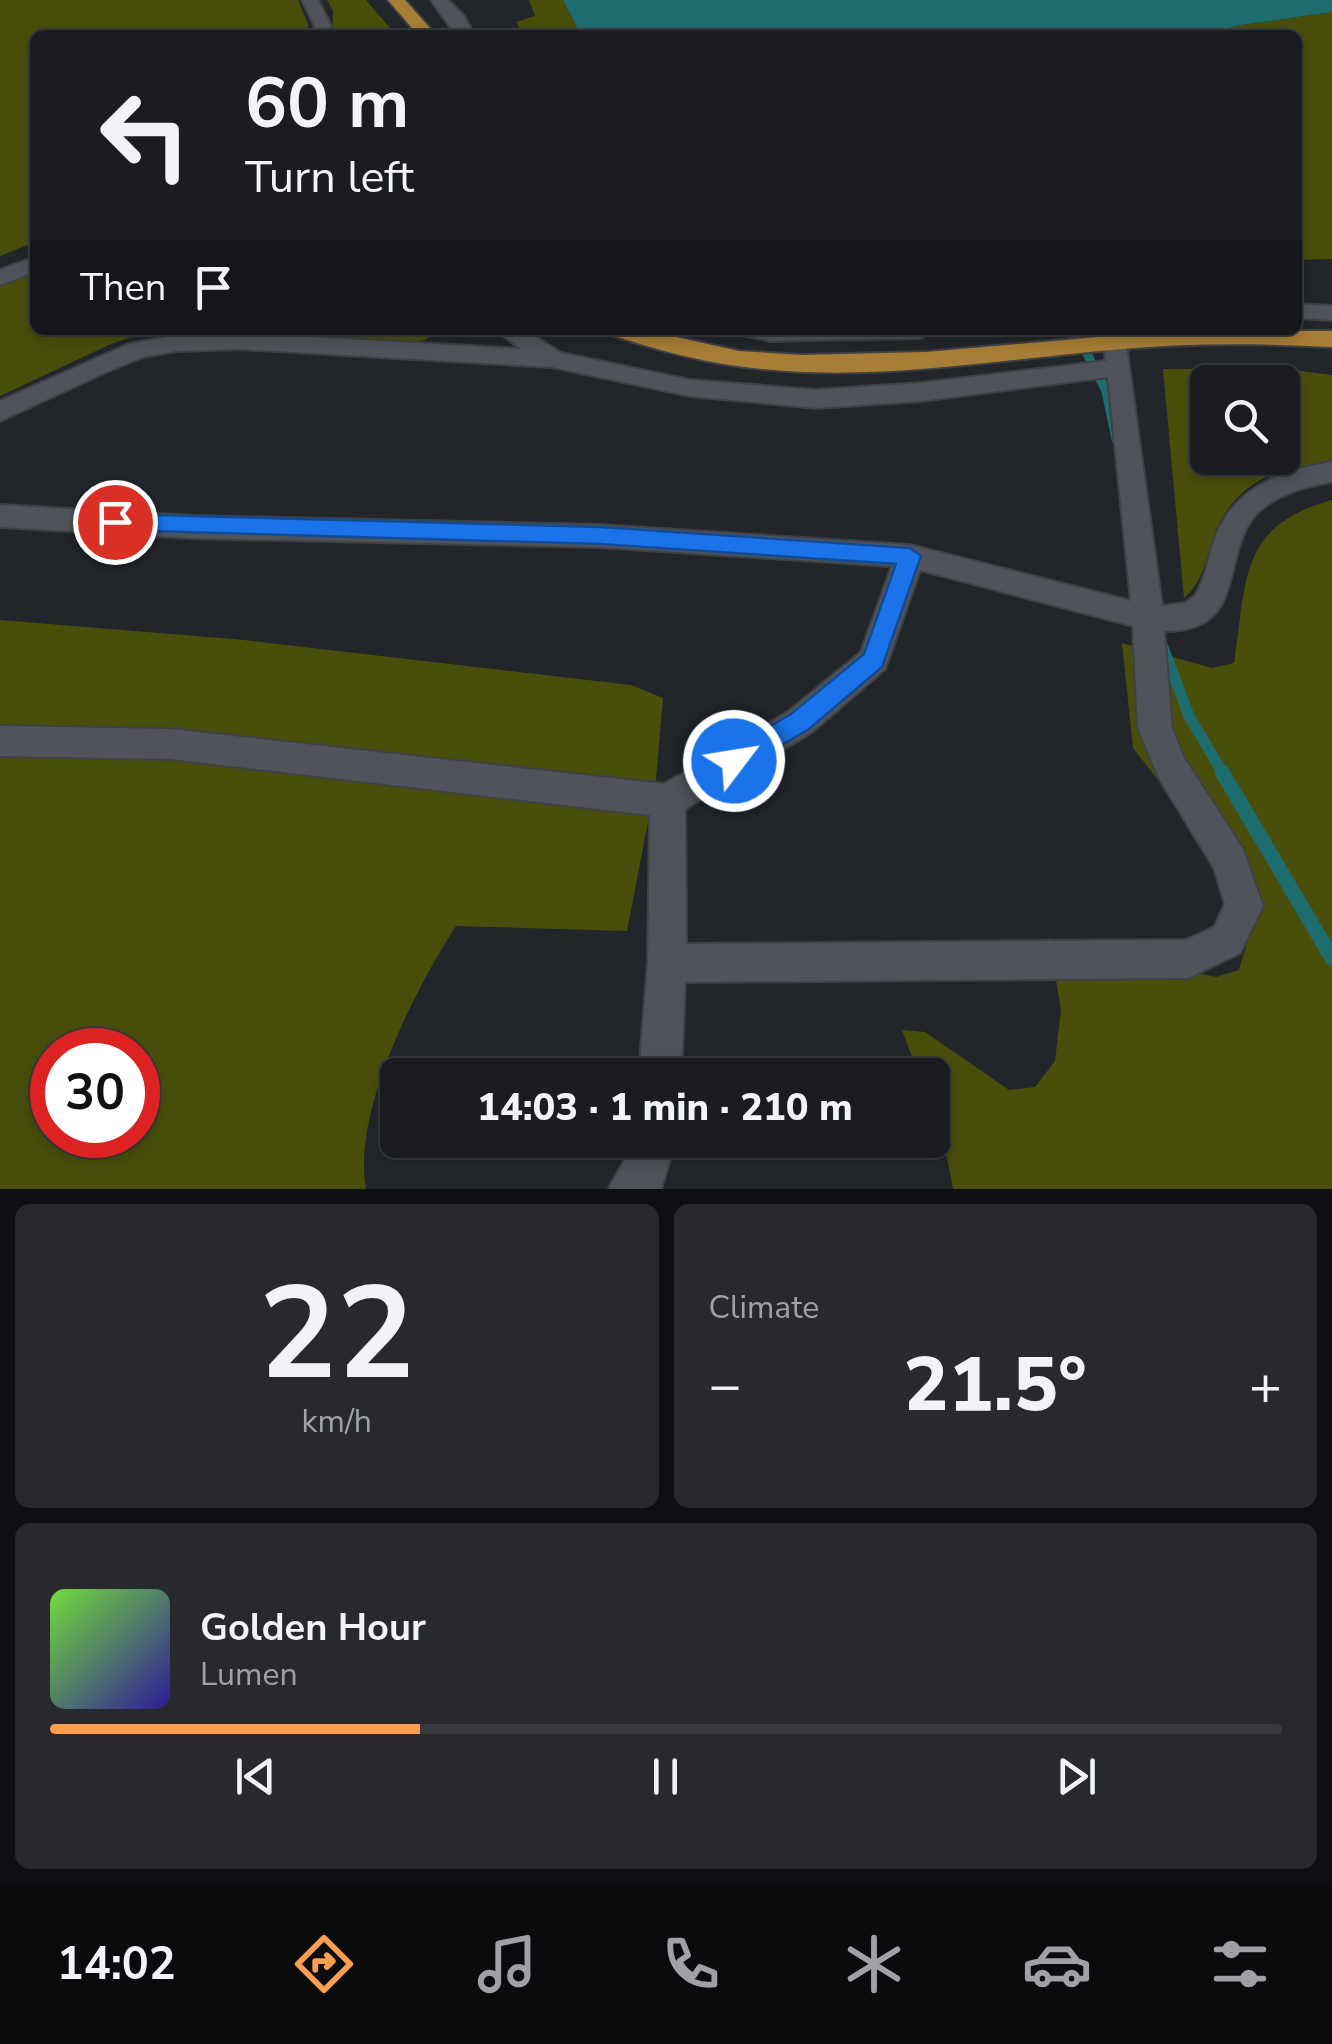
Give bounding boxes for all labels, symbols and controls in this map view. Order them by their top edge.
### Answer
text: 60 m [245,56,409,152]
icon: left [80,70,210,200]
text: Turn left [245,147,414,208]
icon: arrive [186,260,241,315]
text: Then [80,262,166,313]
map controls [1190,365,1300,475]
button: search [1190,365,1300,475]
pin [73,480,158,565]
icon: arrive [88,495,143,550]
position arrow [682,709,786,813]
speed limit sign: 30 [30,1028,160,1158]
text: 14:03 · 1 min · 210 m [477,1082,853,1133]
text: 22 [259,1246,415,1423]
text: Climate [709,1286,819,1329]
text: 21.5° [904,1334,1087,1436]
text: − [709,1348,742,1423]
text: + [1249,1348,1282,1423]
text: km/h [301,1400,372,1443]
text: Golden Hour [200,1602,426,1653]
text: Lumen [200,1653,298,1696]
icon: previous [228,1749,283,1804]
icon: pause [638,1749,693,1804]
icon: next [1049,1749,1104,1804]
icon: directions [289,1929,359,1999]
icon: music [472,1929,542,1999]
icon: phone [656,1929,726,1999]
icon: climate [839,1929,909,1999]
icon: car [1022,1929,1092,1999]
icon: filters [1205,1929,1275,1999]
text: 14:02 [57,1934,176,1995]

